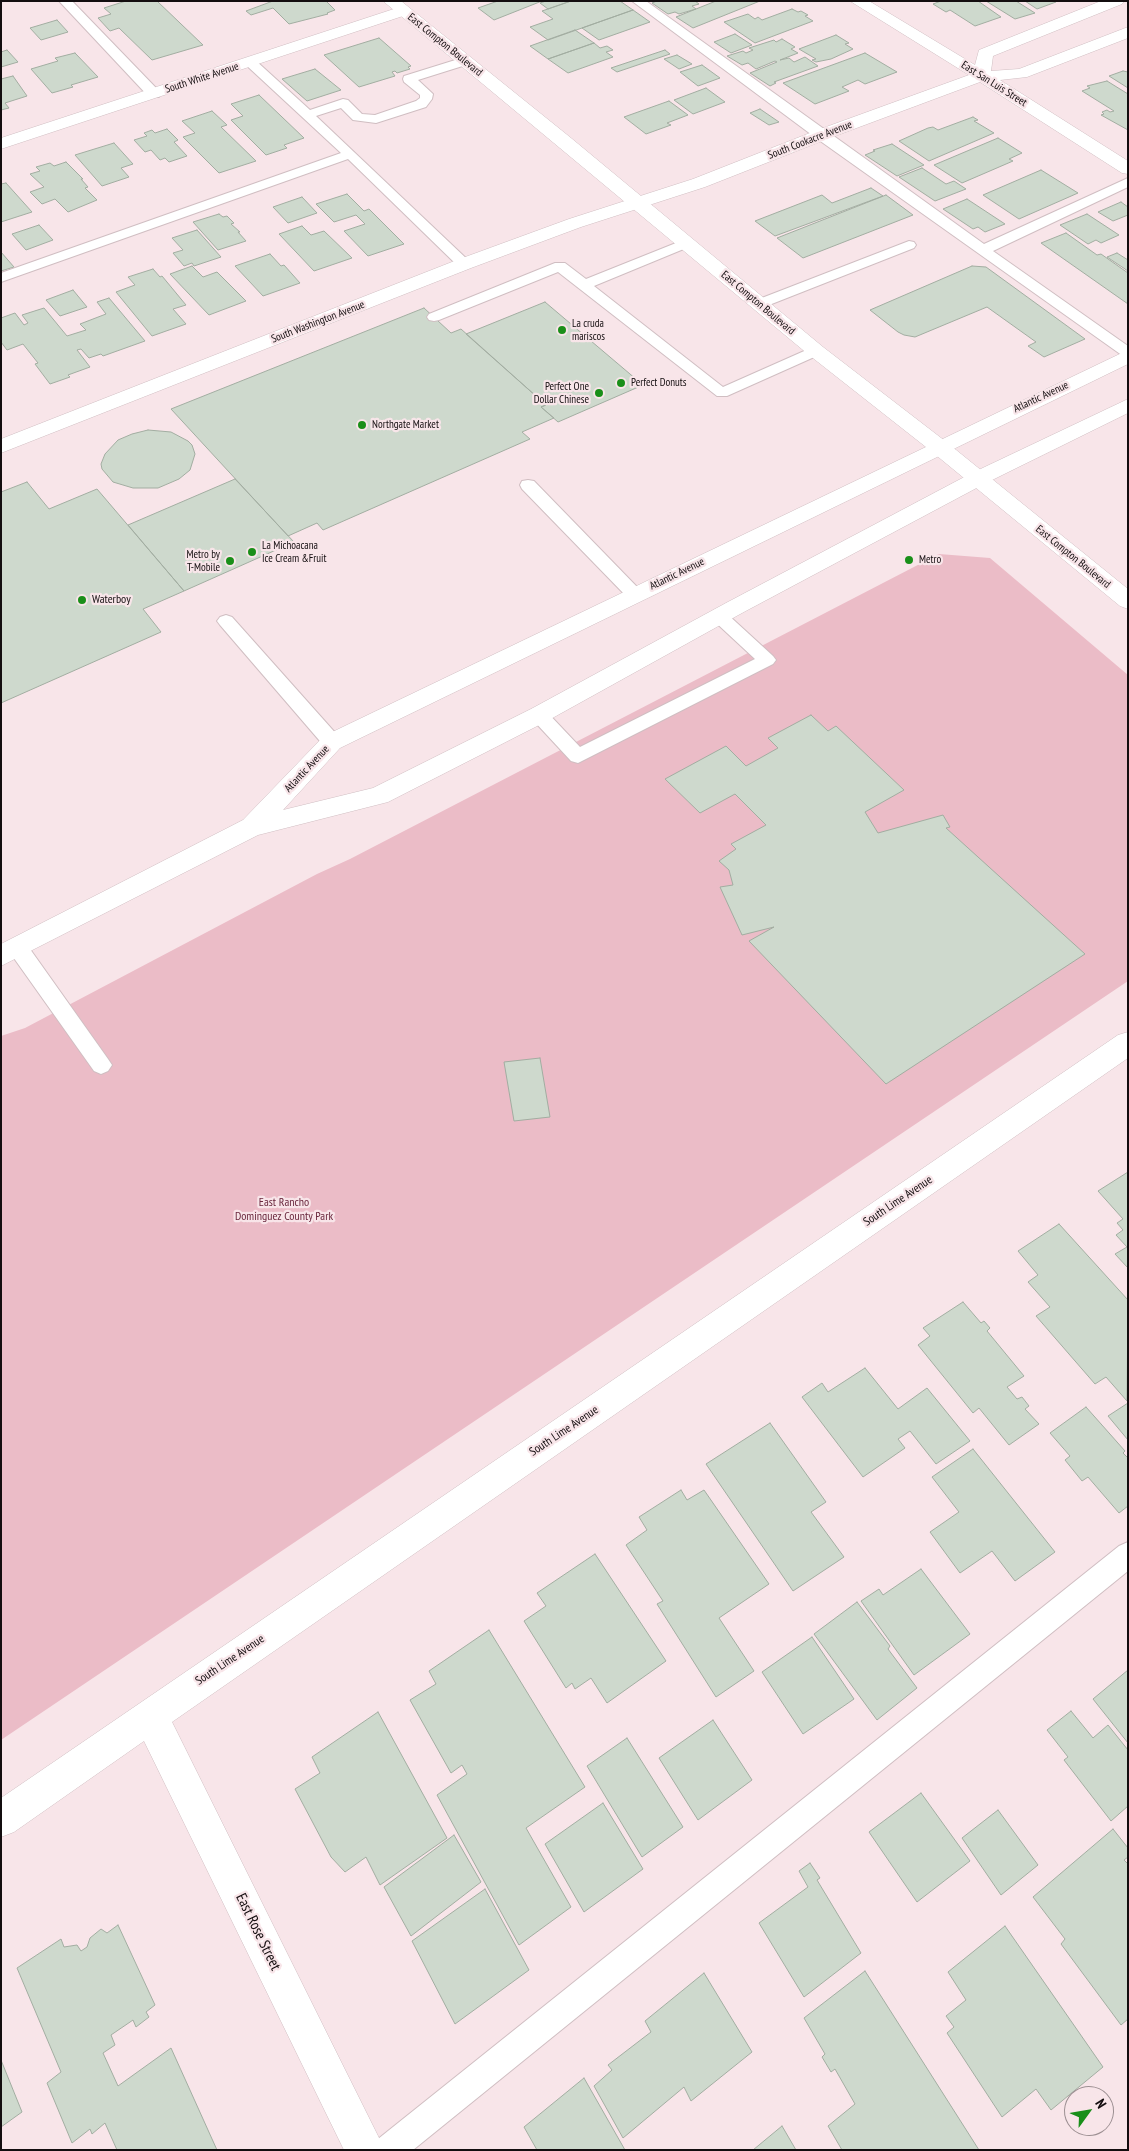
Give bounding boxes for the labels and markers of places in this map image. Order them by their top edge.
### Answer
place label: La cruda mariscos [572,317,605,343]
marker: La cruda mariscos [556,324,568,336]
place label: Perfect Donuts [631,376,687,390]
marker: Perfect Donuts [615,377,627,389]
place label: Perfect One Dollar Chinese [534,380,589,406]
marker: Perfect One Dollar Chinese [593,387,605,399]
place label: Northgate Market [372,418,439,432]
marker: Northgate Market [356,419,368,431]
place label: La Michoacana Ice Cream &Fruit [262,539,326,565]
marker: La Michoacana Ice Cream &Fruit [246,546,258,558]
place label: Metro by T-Mobile [187,548,220,574]
place label: Metro [919,553,941,567]
marker: Metro [903,554,915,566]
marker: Metro by T-Mobile [224,555,236,567]
place label: Waterboy [92,593,131,607]
marker: Waterboy [76,594,88,606]

